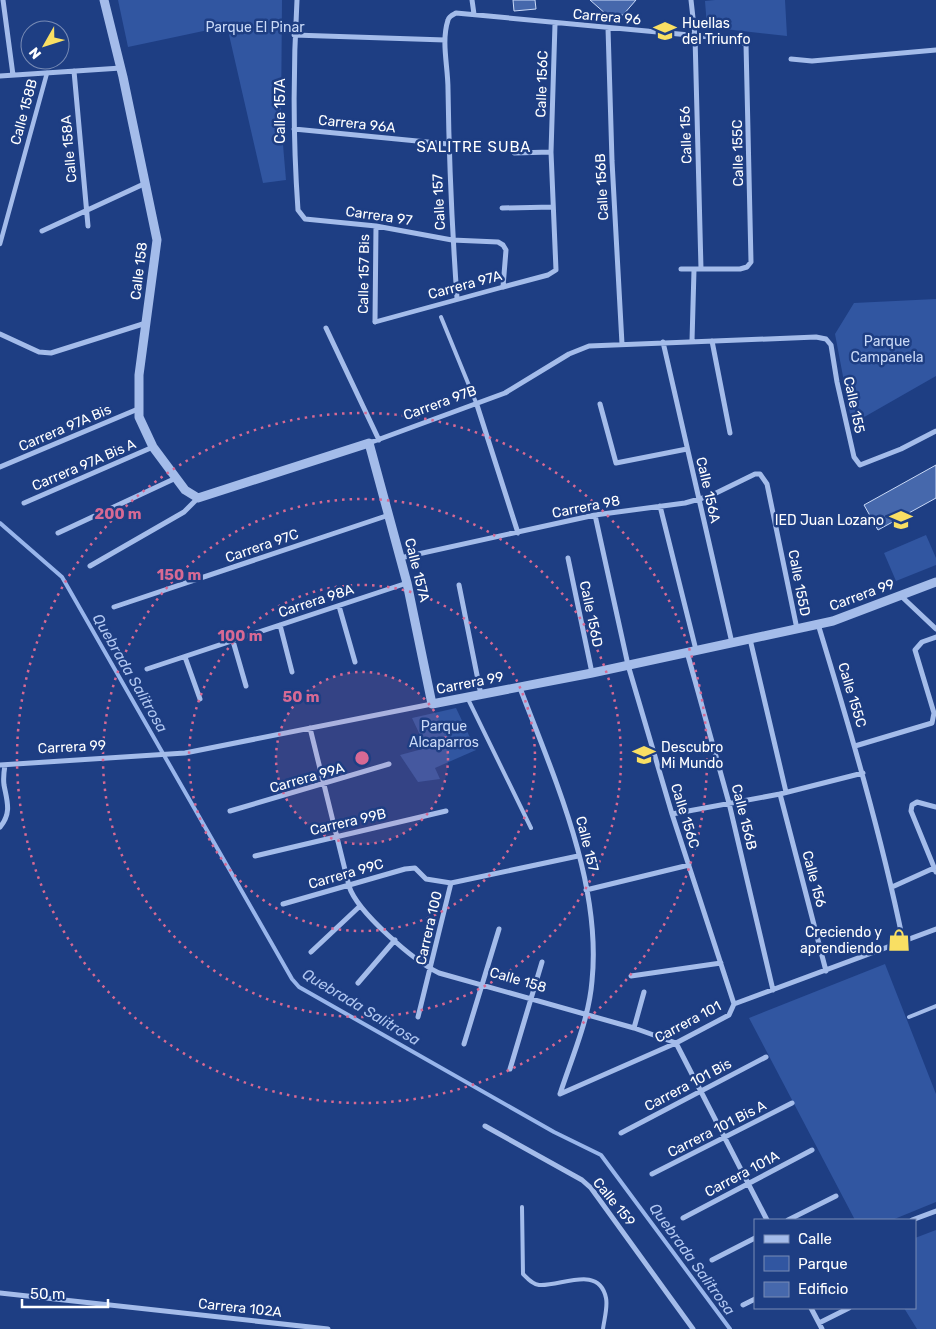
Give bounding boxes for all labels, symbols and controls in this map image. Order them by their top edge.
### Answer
street label: Carrera 96 [572,6,642,28]
place label: Huellas del Triunfo [682,15,750,48]
school or university icon: Huellas del Triunfo [652,18,678,44]
park label: Parque El Pinar [205,19,305,36]
north arrow [20,20,70,70]
text: N [26,44,45,62]
street label: Calle 156C [532,50,552,118]
street label: Calle 158B [7,77,41,147]
street label: Calle 157A [272,78,289,144]
street label: Calle 156 [676,106,696,164]
street label: Carrera 96A [317,111,397,137]
street label: Calle 158A [58,114,80,183]
street label: Calle 155C [729,119,747,187]
district label: SALITRE SUBA [417,138,531,156]
street label: Calle 156B [592,153,612,221]
street label: Calle 157 [429,173,449,231]
street label: Carrera 97 [345,203,413,229]
street label: Calle 157 Bis [355,234,373,314]
street label: Calle 158 [127,241,151,301]
street label: Carrera 97A [426,267,504,303]
park label: Parque Campanela [850,333,924,366]
street label: Calle 155 [840,375,868,435]
street label: Carrera 97B [401,382,479,424]
street label: Carrera 97A Bis [16,401,114,455]
street label: Carrera 97A Bis A [29,435,139,495]
street label: Calle 156A [692,455,724,525]
street label: Carrera 98 [551,492,622,522]
text: 200 m [94,505,142,523]
school or university icon: IED Juan Lozano [888,507,914,533]
place label: IED Juan Lozano [775,512,884,529]
street label: Carrera 97C [223,525,301,567]
street label: Calle 157A [401,536,433,604]
street label: Calle 155D [784,548,814,618]
text: 150 m [157,566,201,584]
street label: Carrera 99 [827,575,897,615]
street label: Calle 156D [576,579,606,649]
street label: Carrera 98A [276,581,356,621]
water label: Quebrada Salitrosa [89,610,171,736]
text: 100 m [218,627,262,645]
street label: Calle 155C [834,660,870,730]
street label: Carrera 99 [435,668,505,698]
text: 50 m [283,688,319,706]
park label: Parque Alcaparros [409,718,479,751]
street label: Carrera 99 [37,737,107,757]
place label: Descubro Mi Mundo [661,739,723,772]
school or university icon: Descubro Mi Mundo [631,742,657,768]
centre of rings [353,749,371,767]
street label: Carrera 99A [268,759,347,797]
street label: Calle 156C [667,781,703,851]
street label: Calle 156B [728,782,760,852]
street label: Carrera 99B [308,805,388,839]
street label: Calle 157 [572,814,602,874]
street label: Calle 156 [798,849,830,909]
street label: Carrera 99C [306,855,386,893]
street label: Carrera 100 [412,889,446,967]
place label: Creciendo y aprendiendo [800,924,882,957]
shop icon: Creciendo y aprendiendo [886,927,912,953]
street label: Calle 158 [488,964,548,996]
water label: Quebrada Salitrosa [299,965,423,1049]
street label: Carrera 101 [652,997,724,1047]
street label: Carrera 101 Bis [642,1055,734,1115]
street label: Carrera 101 Bis A [665,1097,770,1161]
street label: Carrera 101A [702,1147,783,1201]
street label: Calle 159 [589,1174,639,1230]
water label: Quebrada Salitrosa [645,1199,739,1319]
legend [754,1219,916,1309]
text: Calle [798,1230,832,1248]
text: Parque [798,1255,848,1273]
scale bar [22,1276,109,1308]
text: Edificio [798,1280,848,1298]
text: 50 m [30,1285,65,1303]
street label: Carrera 102A [197,1295,283,1321]

